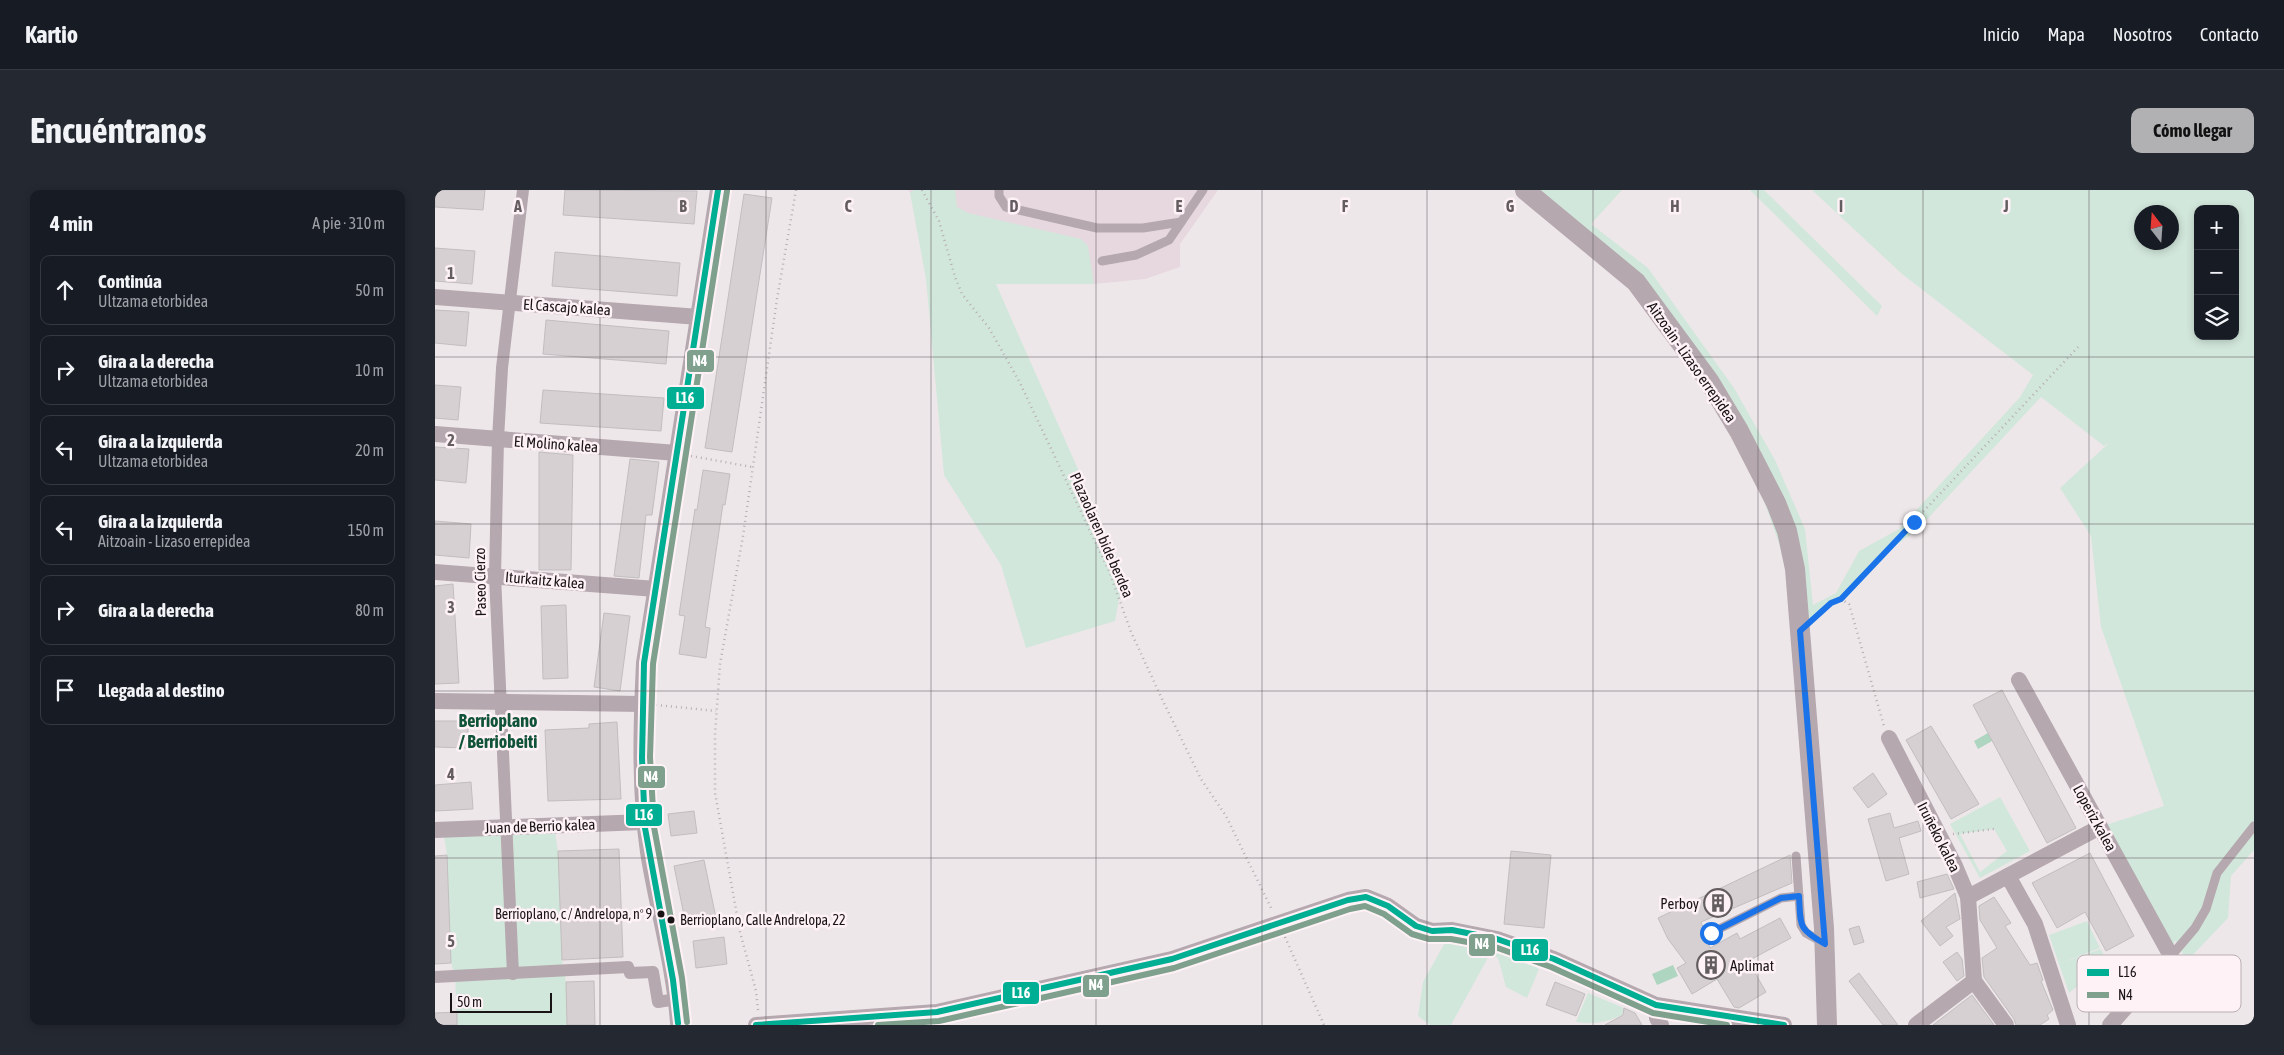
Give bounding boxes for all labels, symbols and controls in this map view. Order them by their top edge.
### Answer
text: Kartio [25,21,78,48]
text: Inicio [1983,24,2019,45]
text: Mapa [2047,24,2085,45]
text: Nosotros [2113,24,2172,45]
text: Contacto [2200,24,2259,45]
button: Cómo llegar [2131,108,2254,153]
text: Encuéntranos [30,110,206,150]
text: A [513,197,522,215]
text: B [679,197,687,215]
text: C [844,197,852,215]
text: D [1010,197,1019,215]
text: E [1176,197,1183,215]
text: F [1342,197,1349,215]
text: G [1506,197,1515,215]
text: H [1670,197,1680,215]
text: I [1839,197,1843,215]
text: J [2002,197,2009,215]
north arrow [2134,205,2179,250]
map controls [2194,205,2239,340]
button: + [2194,205,2239,250]
text: 4 min [50,211,93,235]
text: A pie · 310 m [312,214,385,232]
button: − [2194,250,2239,295]
text: 1 [447,264,455,282]
text: Continúa [98,270,162,292]
icon: ahead [51,276,79,304]
text: 50 m [355,281,384,299]
text: Ultzama etorbidea [98,292,208,310]
street label: El Cascajo kalea [523,295,611,319]
button: layers [2194,295,2239,340]
street label: Aitzoain - Lizaso errepidea [1644,299,1740,425]
line badge: N4 [686,349,715,373]
text: Gira a la derecha [98,350,214,372]
text: N4 [693,353,708,369]
icon: right [51,356,79,384]
text: 10 m [355,361,384,379]
text: Ultzama etorbidea [98,372,208,390]
line badge: L16 [666,386,705,410]
text: L16 [676,390,695,406]
text: Gira a la izquierda [98,430,223,452]
text: 2 [447,431,455,449]
street label: El Molino kalea [513,433,599,455]
icon: left [51,436,79,464]
text: 20 m [355,441,384,459]
text: Ultzama etorbidea [98,452,208,470]
street label: Plazaolaren bide berdea [1067,470,1137,600]
text: Gira a la izquierda [98,510,223,532]
route end [1903,511,1926,534]
icon: left [51,516,79,544]
text: 150 m [348,521,384,539]
text: Aitzoain - Lizaso errepidea [98,532,250,550]
street label: Paseo Cierzo [471,547,489,617]
street label: Iturkaitz kalea [505,568,586,592]
icon: right [51,596,79,624]
text: 3 [447,598,455,616]
text: Gira a la derecha [98,599,214,621]
text: 80 m [355,601,384,619]
icon: arrive [51,676,79,704]
text: Llegada al destino [98,679,225,701]
district label: Berrioplano / Berriobeiti [459,710,537,752]
text: 4 [446,765,455,783]
line badge: N4 [637,765,666,789]
text: N4 [644,769,659,785]
street label: Loperiz kalea [2070,782,2120,854]
street label: Iruñeko kalea [1914,799,1964,875]
line badge: L16 [625,803,663,827]
text: L16 [635,807,654,823]
street label: Juan de Berrio kalea [484,816,596,836]
building icon: Perboy [1703,888,1733,918]
place label: Perboy [1660,895,1699,912]
place label: Berrioplano, c / Andrelopa, nº 9 [495,906,652,922]
marker: Berrioplano, c / Andrelopa, nº 9 [656,909,666,919]
place label: Berrioplano, Calle Andrelopa, 22 [680,912,846,928]
marker: Berrioplano, Calle Andrelopa, 22 [666,915,676,925]
route start [1700,922,1723,945]
text: 5 [447,932,455,950]
line badge: N4 [1468,933,1496,957]
text: N4 [1475,936,1490,952]
line badge: L16 [1511,938,1549,962]
text: L16 [1521,942,1540,958]
building icon: Aplimat [1696,950,1726,980]
legend [2077,955,2241,1012]
place label: Aplimat [1730,957,1774,974]
text: L16 [2118,964,2137,980]
line badge: N4 [1082,974,1110,998]
text: N4 [1089,977,1104,993]
line badge: L16 [1002,981,1040,1005]
text: L16 [1012,985,1031,1001]
text: N4 [2118,987,2133,1003]
scale bar [450,990,553,1013]
text: 50 m [457,994,482,1010]

